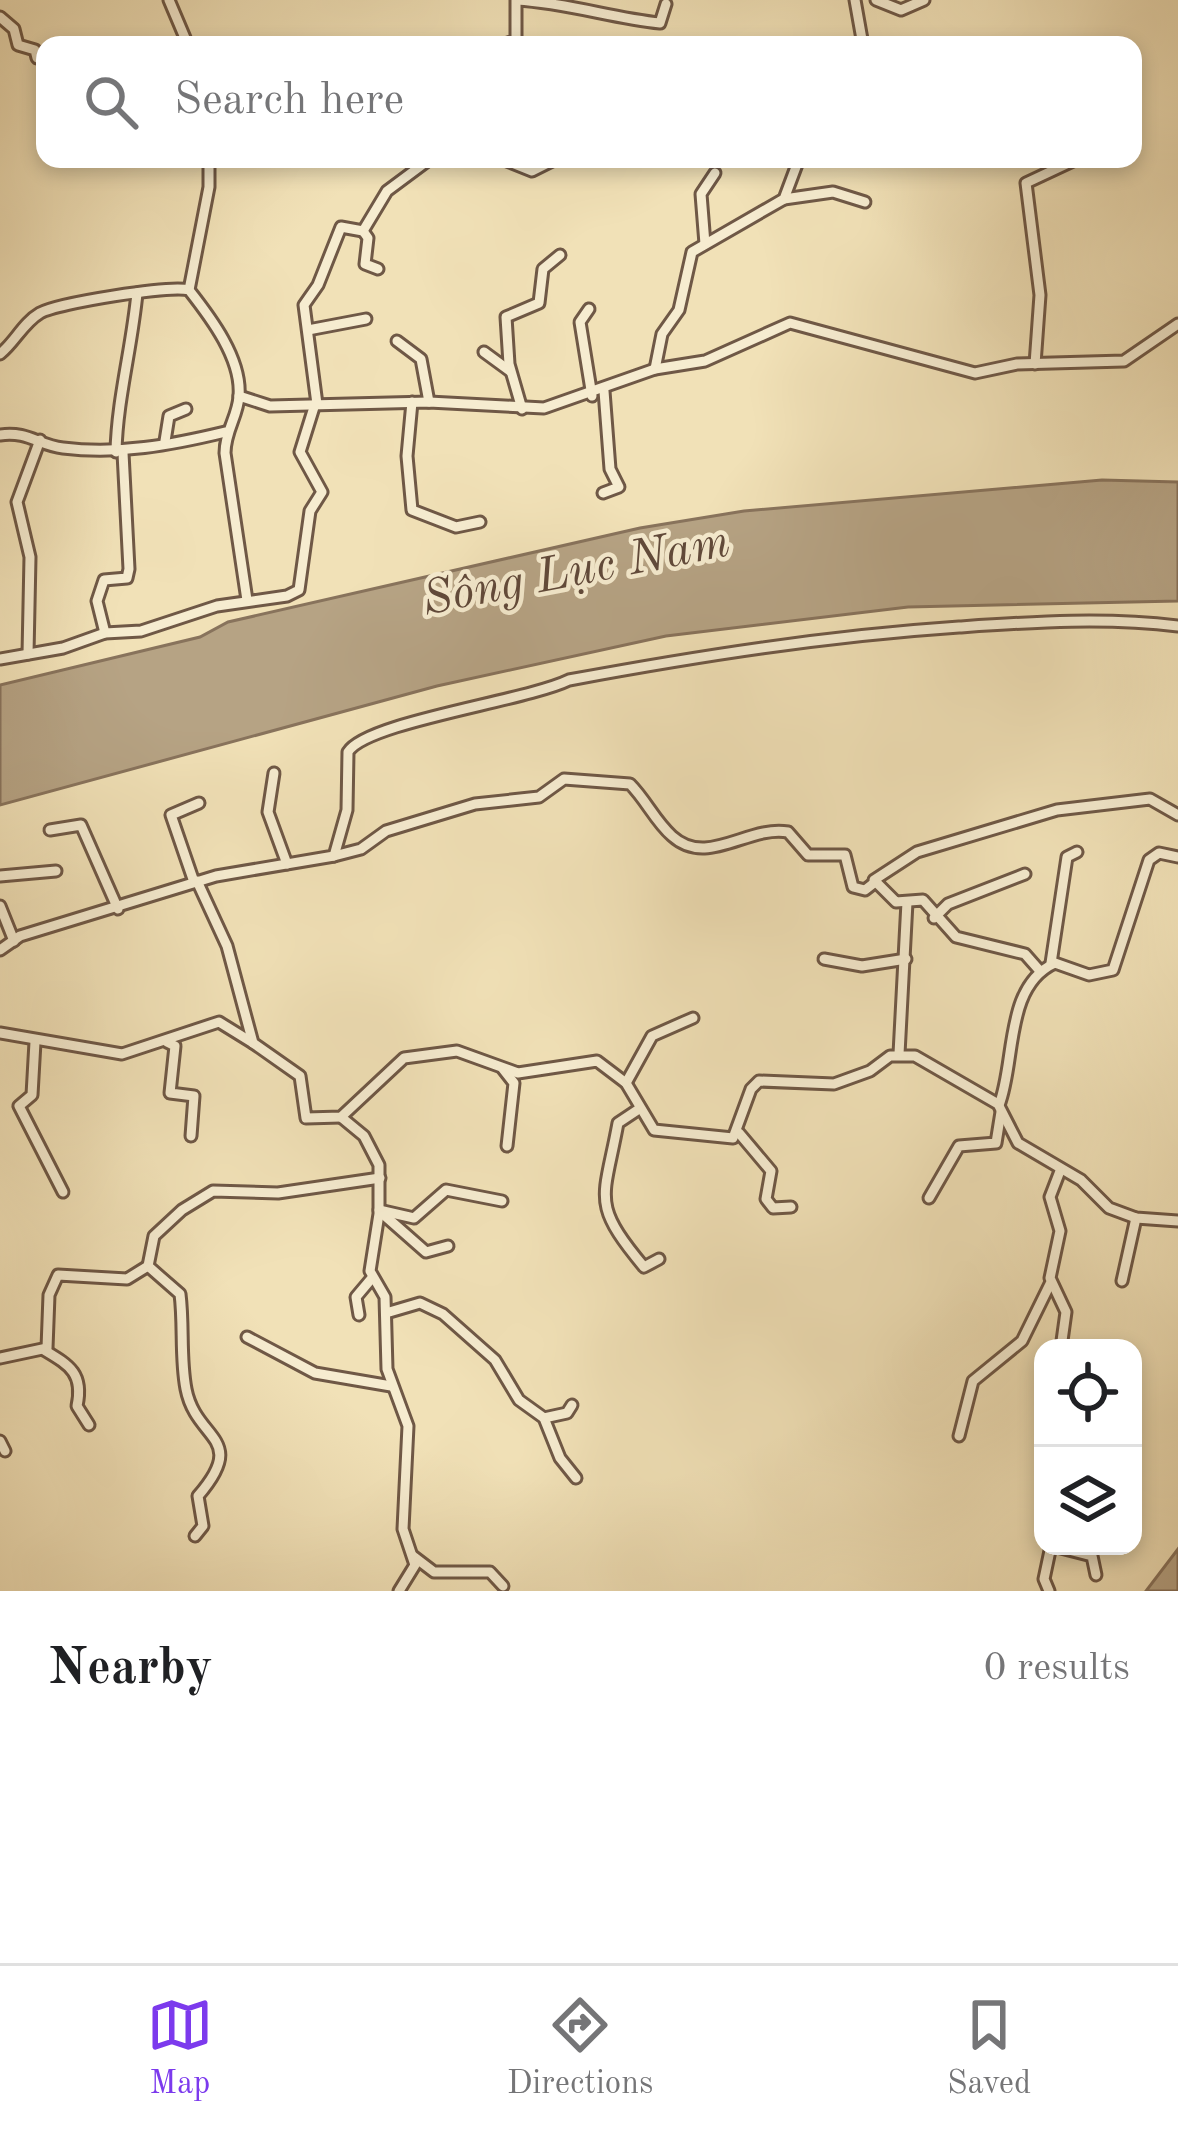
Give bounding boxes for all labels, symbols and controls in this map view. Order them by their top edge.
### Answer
search box [36,36,1142,168]
icon: search [78,69,144,135]
text: Search here [174,79,404,124]
water label: Sông Lục Nam [418,519,734,625]
map controls [1034,1339,1142,1555]
button: locate [1034,1339,1142,1447]
button: layers [1034,1447,1142,1555]
text: Nearby [48,1644,213,1695]
text: 0 results [984,1649,1130,1688]
tab: Map [147,1992,213,2105]
tab: Directions [507,1992,653,2105]
tab: Saved [947,1992,1031,2105]

